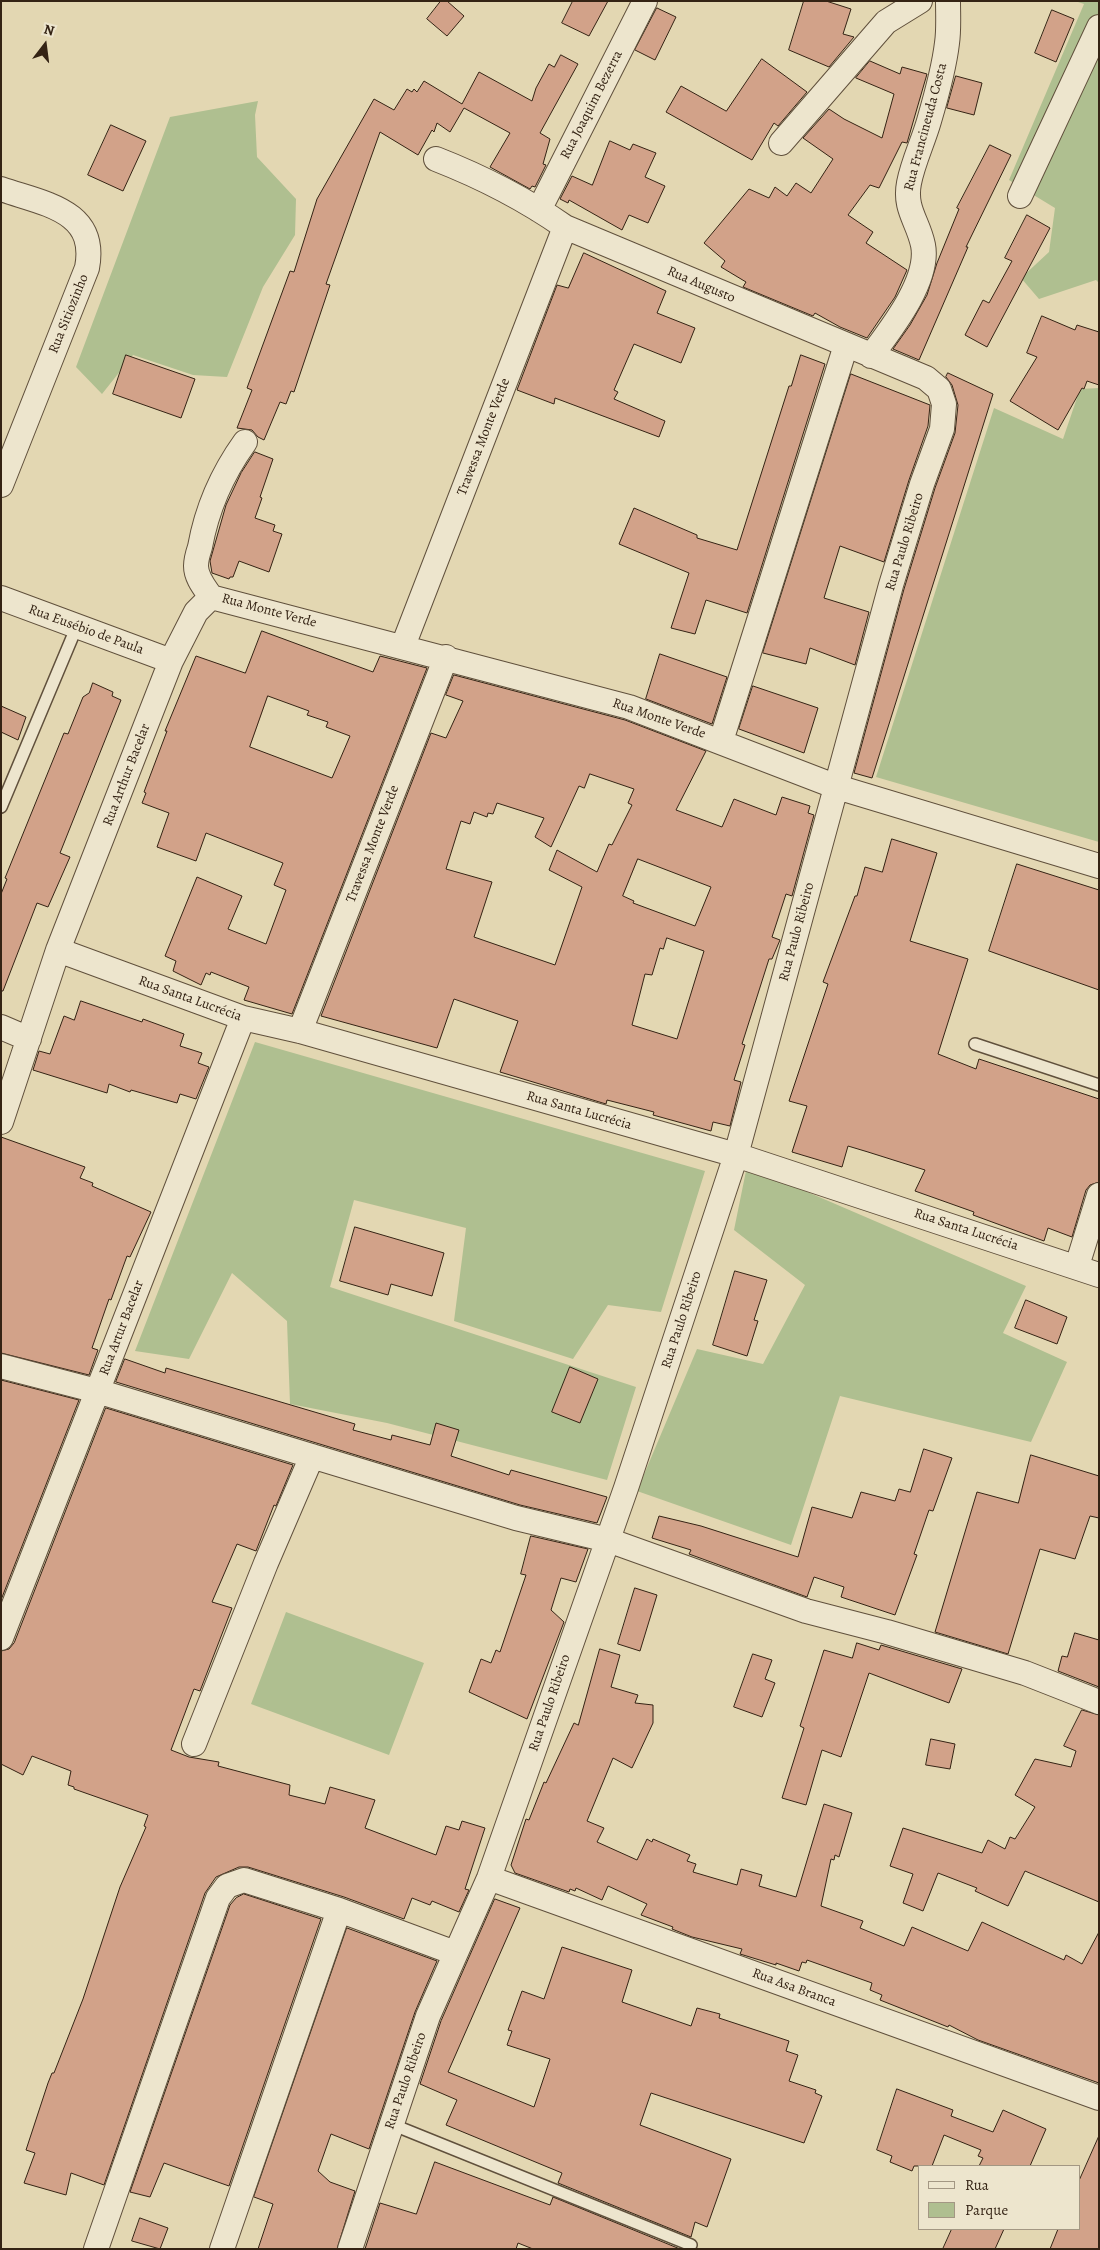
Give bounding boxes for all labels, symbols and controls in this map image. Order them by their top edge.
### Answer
north arrow [20,20,70,70]
text: N [42,20,56,41]
street label: Rua Joaquim Bezerra [557,48,627,162]
street label: Rua Francineuda Costa [901,61,951,193]
street label: Rua Augusto [664,263,738,307]
street label: Rua Sitiozinho [45,272,93,356]
street label: Travessa Monte Verde [454,376,514,498]
street label: Rua Paulo Ribeiro [882,491,928,593]
street label: Rua Monte Verde [220,590,318,632]
street label: Rua Eusébio de Paula [26,601,146,659]
street label: Rua Monte Verde [610,695,708,743]
street label: Rua Arthur Bacelar [100,721,154,829]
street label: Travessa Monte Verde [343,783,403,905]
street label: Rua Paulo Ribeiro [776,881,818,983]
street label: Rua Santa Lucrécia [136,973,244,1025]
street label: Rua Santa Lucrécia [524,1088,634,1134]
street label: Rua Santa Lucrécia [912,1205,1020,1255]
street label: Rua Paulo Ribeiro [658,1269,706,1371]
street label: Rua Artur Bacelar [96,1278,148,1378]
street label: Rua Paulo Ribeiro [526,1652,574,1754]
street label: Rua Asa Branca [750,1965,838,2011]
street label: Rua Paulo Ribeiro [382,2030,430,2132]
legend [918,2165,1080,2230]
text: Rua [965,2175,989,2195]
text: Parque [965,2200,1008,2220]

